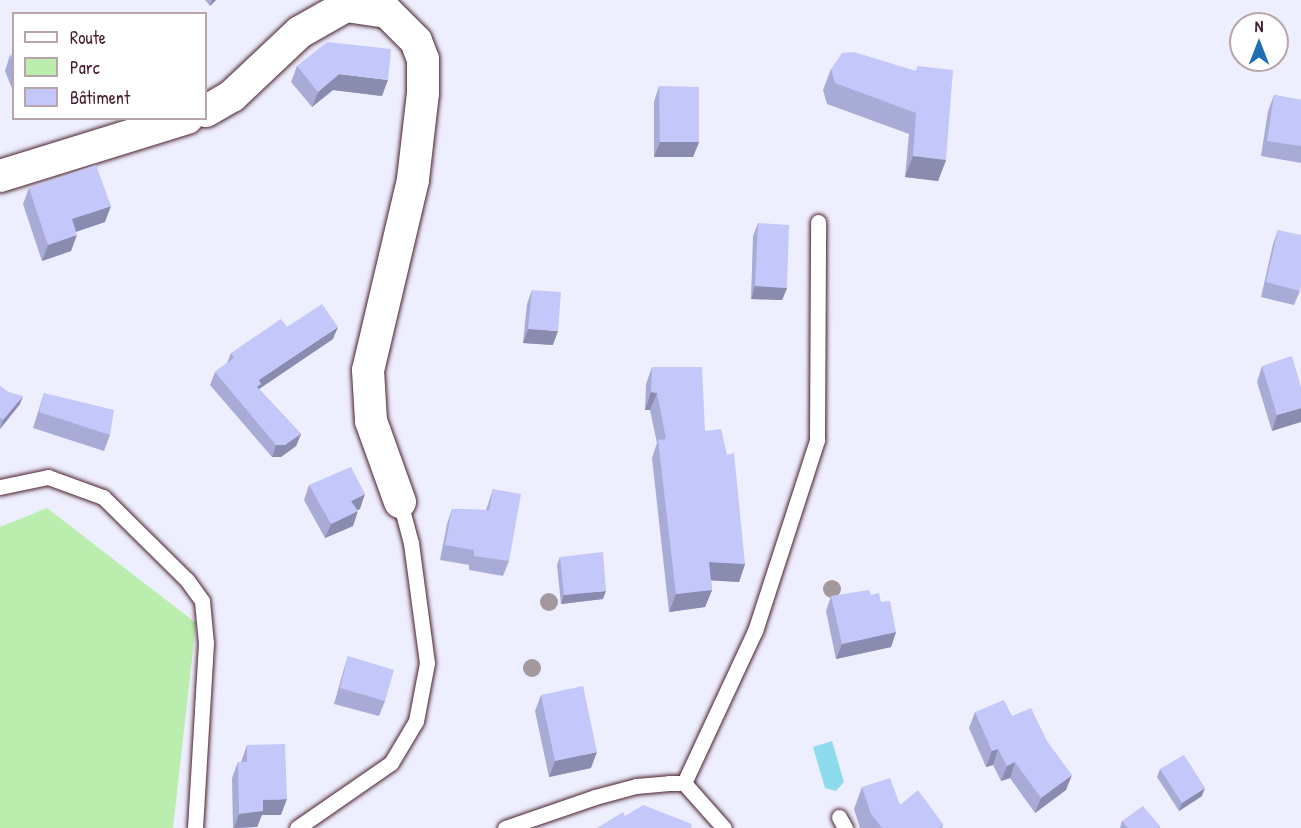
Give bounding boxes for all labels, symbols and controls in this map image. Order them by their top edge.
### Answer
legend [12,12,207,120]
north arrow [1229,12,1289,72]
text: N [1255,15,1263,37]
text: Route [70,25,106,50]
text: Parc [70,55,100,80]
text: Bâtiment [70,85,130,110]

